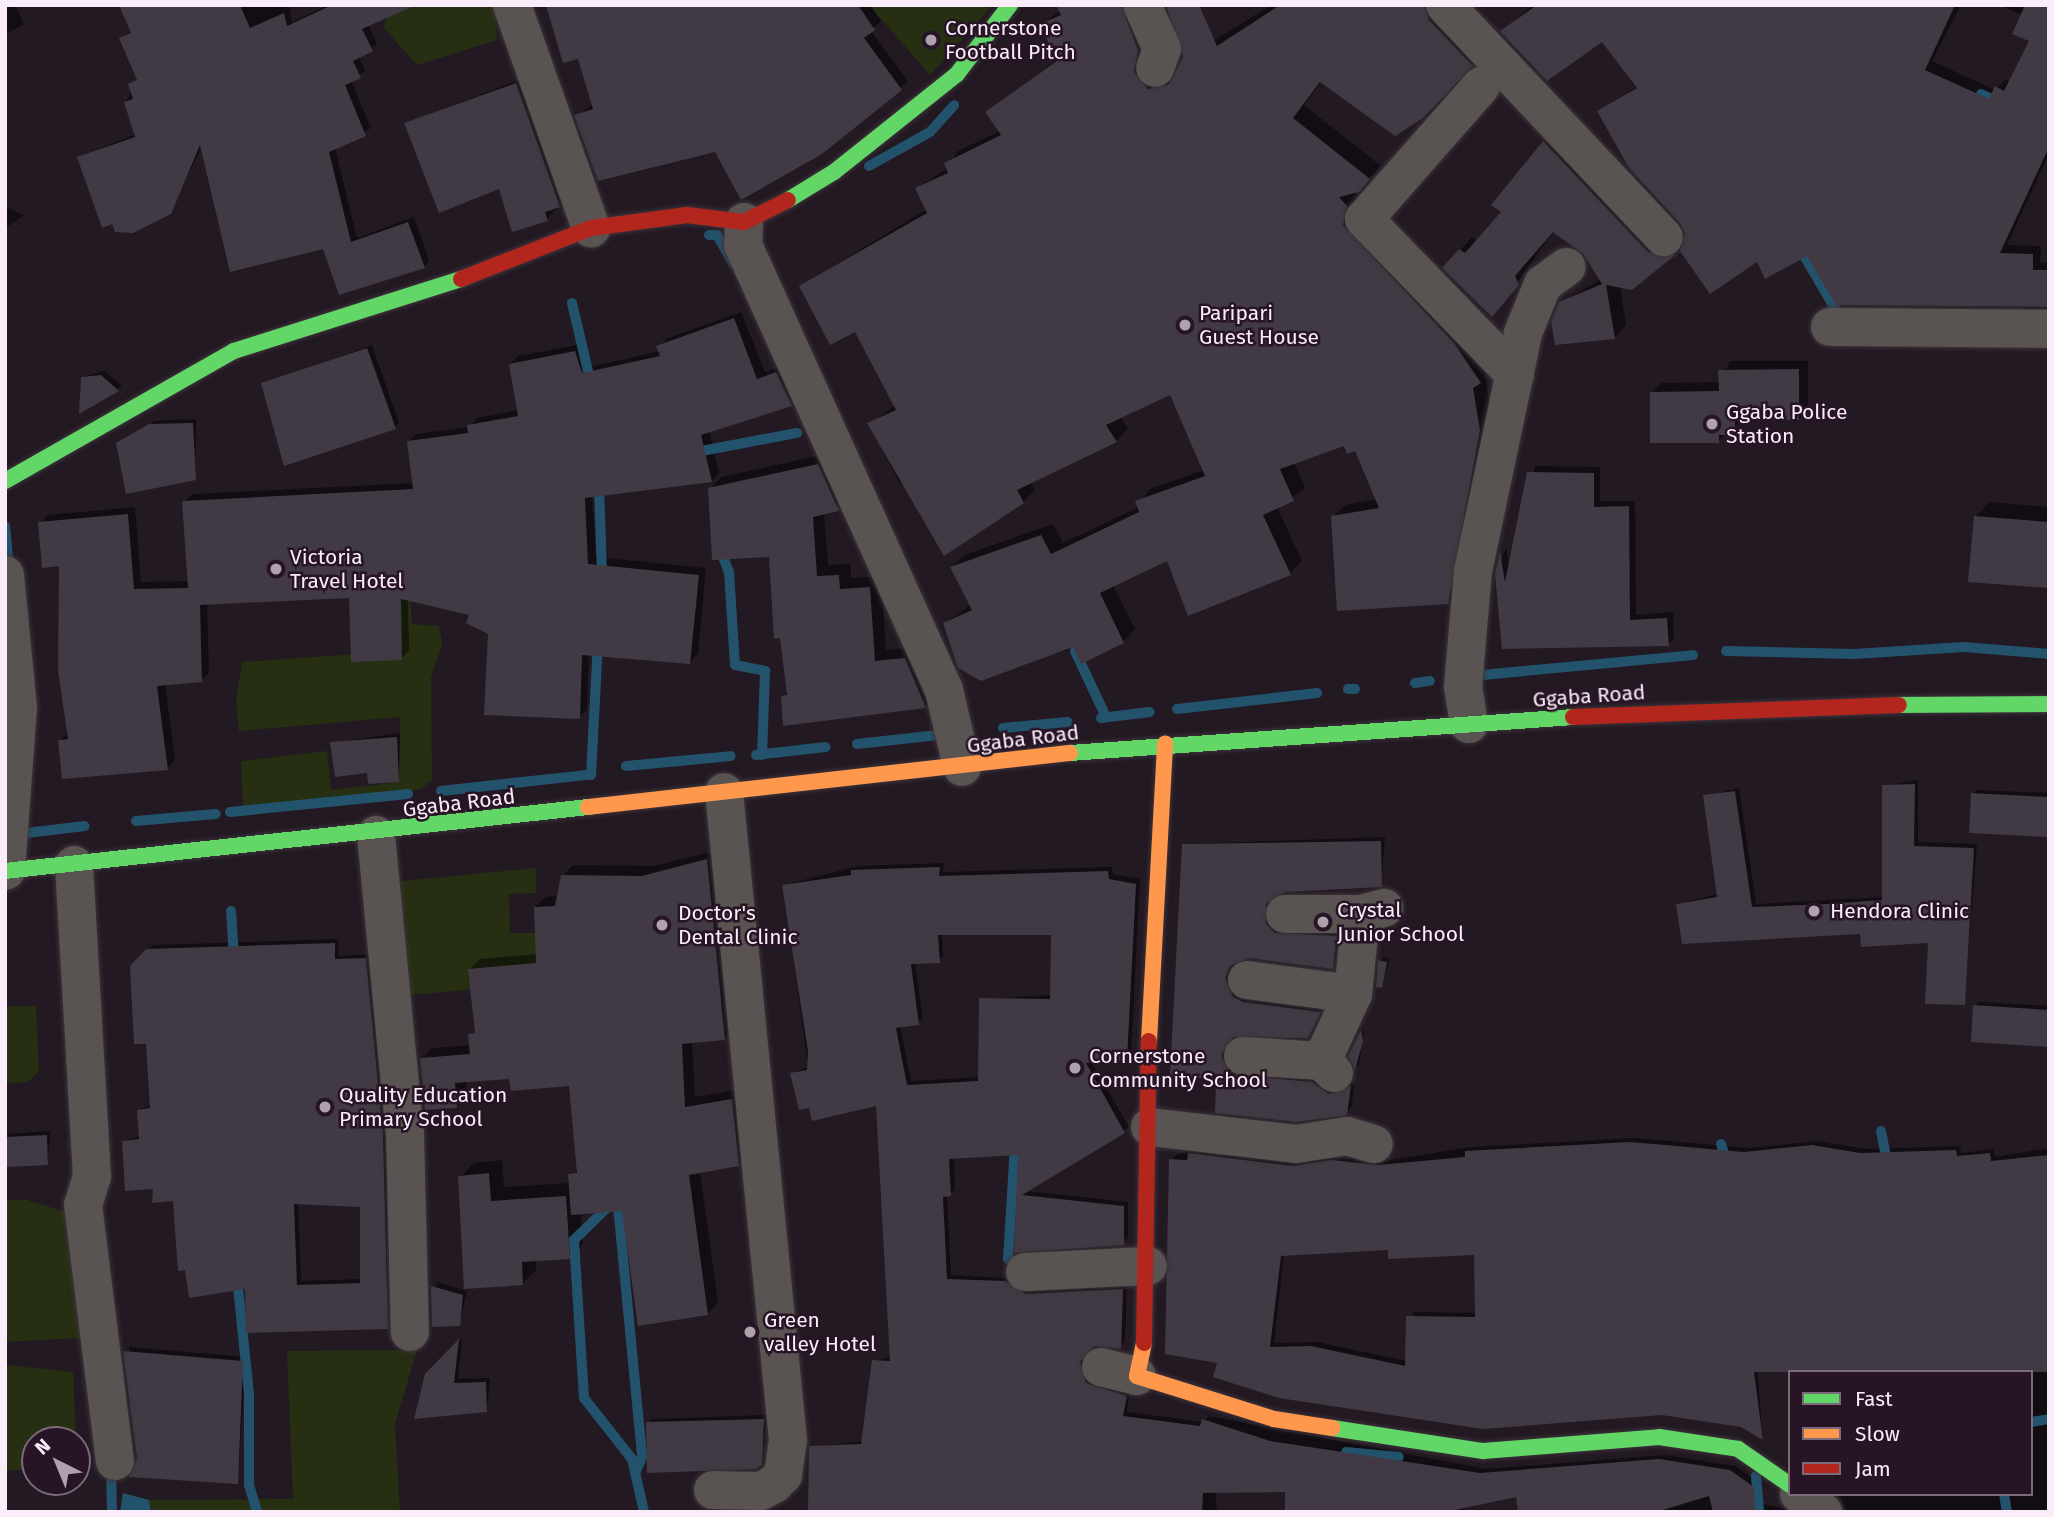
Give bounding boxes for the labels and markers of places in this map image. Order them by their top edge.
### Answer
place label: Cornerstone Football Pitch [945,15,1076,65]
marker: Cornerstone Football Pitch [923,32,939,48]
place label: Paripari Guest House [1199,300,1319,350]
marker: Paripari Guest House [1177,317,1193,333]
place label: Ggaba Police Station [1726,399,1847,449]
marker: Ggaba Police Station [1704,416,1720,432]
place label: Victoria Travel Hotel [290,544,404,594]
marker: Victoria Travel Hotel [268,561,284,577]
place label: Crystal Junior School [1337,897,1464,947]
place label: Hendora Clinic [1830,898,1969,924]
place label: Doctor's Dental Clinic [678,900,798,950]
marker: Hendora Clinic [1804,901,1824,921]
marker: Crystal Junior School [1315,914,1331,930]
marker: Doctor's Dental Clinic [652,915,672,935]
place label: Cornerstone Community School [1089,1043,1267,1093]
marker: Cornerstone Community School [1067,1060,1083,1076]
place label: Quality Education Primary School [339,1082,507,1132]
marker: Quality Education Primary School [317,1099,333,1115]
place label: Green valley Hotel [764,1307,876,1357]
marker: Green valley Hotel [742,1324,758,1340]

